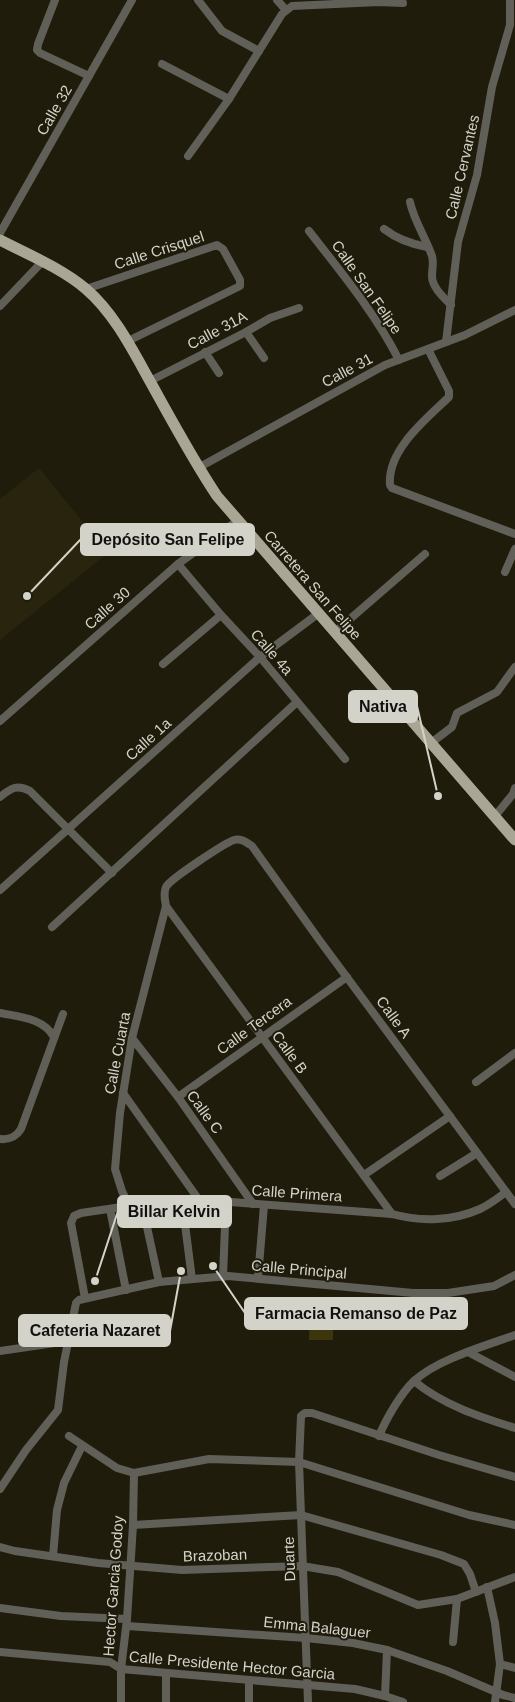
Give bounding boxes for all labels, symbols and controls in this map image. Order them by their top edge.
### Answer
street label: Calle 32 [33,82,75,138]
street label: Calle Cervantes [442,113,482,221]
street label: Calle Crisquel [112,227,206,273]
street label: Calle San Felipe [328,237,406,337]
street label: Calle 31A [184,307,250,353]
street label: Calle 31 [319,350,375,390]
callout: Depósito San Felipe [81,524,254,555]
street label: Carretera San Felipe [261,527,365,643]
text: Depósito San Felipe [92,531,245,548]
street label: Calle 30 [81,583,133,633]
street label: Calle 4a [248,626,297,679]
callout: Nativa [349,691,417,722]
text: Nativa [359,698,407,715]
street label: Calle 1a [122,714,175,764]
street label: Calle Tercera [213,992,295,1058]
street label: Calle A [373,993,415,1041]
street label: Calle Cuarta [101,1010,133,1096]
street label: Calle B [269,1027,311,1077]
street label: Calle C [184,1087,226,1137]
street label: Calle Primera [251,1181,344,1205]
callout: Billar Kelvin [118,1196,231,1227]
text: Billar Kelvin [128,1203,220,1220]
street label: Calle Principal [251,1256,347,1282]
callout: Farmacia Remanso de Paz [245,1298,467,1329]
text: Farmacia Remanso de Paz [255,1305,457,1322]
callout: Cafeteria Nazaret [19,1315,170,1346]
text: Cafeteria Nazaret [30,1322,161,1339]
street label: Hector Garcia Godoy [100,1515,126,1657]
street label: Duarte [280,1536,298,1582]
street label: Brazoban [183,1545,247,1565]
street label: Emma Balaguer [263,1613,371,1641]
street label: Calle Presidente Hector Garcia [128,1648,336,1683]

